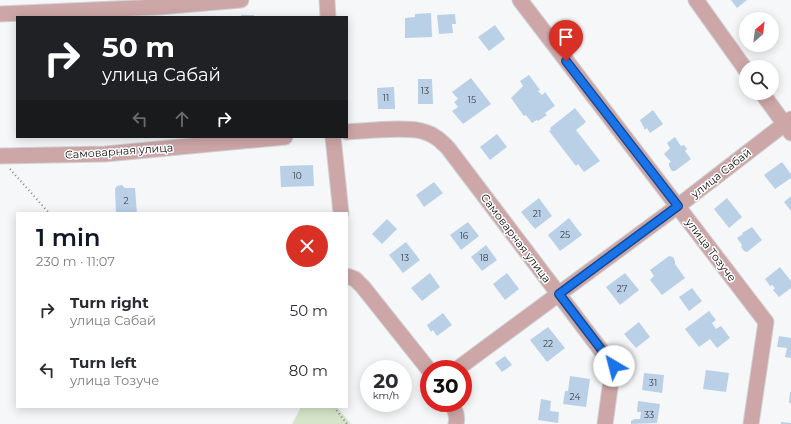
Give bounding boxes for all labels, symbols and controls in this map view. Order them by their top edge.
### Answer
north arrow [739,12,779,52]
map controls [739,12,779,100]
pin [549,20,583,61]
icon: arrive [555,26,577,48]
text: 50 m [102,30,175,64]
icon: right [36,32,88,84]
button: search [739,60,779,100]
text: улица Сабай [102,64,221,86]
house number: 13 [421,85,429,96]
house number: 11 [383,92,389,103]
house number: 15 [468,94,476,105]
icon: left [129,108,151,130]
icon: ahead [171,108,193,130]
icon: right [213,108,235,130]
street label: Самоварная улица [65,140,173,162]
street label: улица Сабай [687,145,754,201]
house number: 10 [292,170,302,181]
street label: Самоварная улица [478,191,554,285]
house number: 2 [123,195,129,206]
house number: 21 [533,208,541,219]
street label: улица Тозуче [682,215,739,285]
text: 1 min [36,223,100,252]
button: close [286,225,328,267]
house number: 25 [560,229,570,240]
house number: 16 [460,230,469,241]
house number: 13 [401,252,409,263]
house number: 18 [480,252,489,263]
text: 230 m · 11:07 [36,253,115,269]
house number: 27 [617,283,627,294]
text: Turn right [70,293,149,312]
icon: right [36,299,58,321]
text: 50 m [290,301,328,320]
text: улица Сабай [70,312,156,328]
house number: 22 [543,338,553,349]
position arrow [593,345,635,387]
text: Turn left [70,353,137,372]
icon: left [36,359,58,381]
speed limit sign: 30 [420,360,472,412]
text: 80 m [289,361,328,380]
text: 20 [373,369,399,393]
text: улица Тозуче [70,372,159,388]
house number: 31 [649,377,657,388]
text: km/h [373,389,399,402]
house number: 24 [570,391,580,402]
house number: 33 [644,409,654,420]

